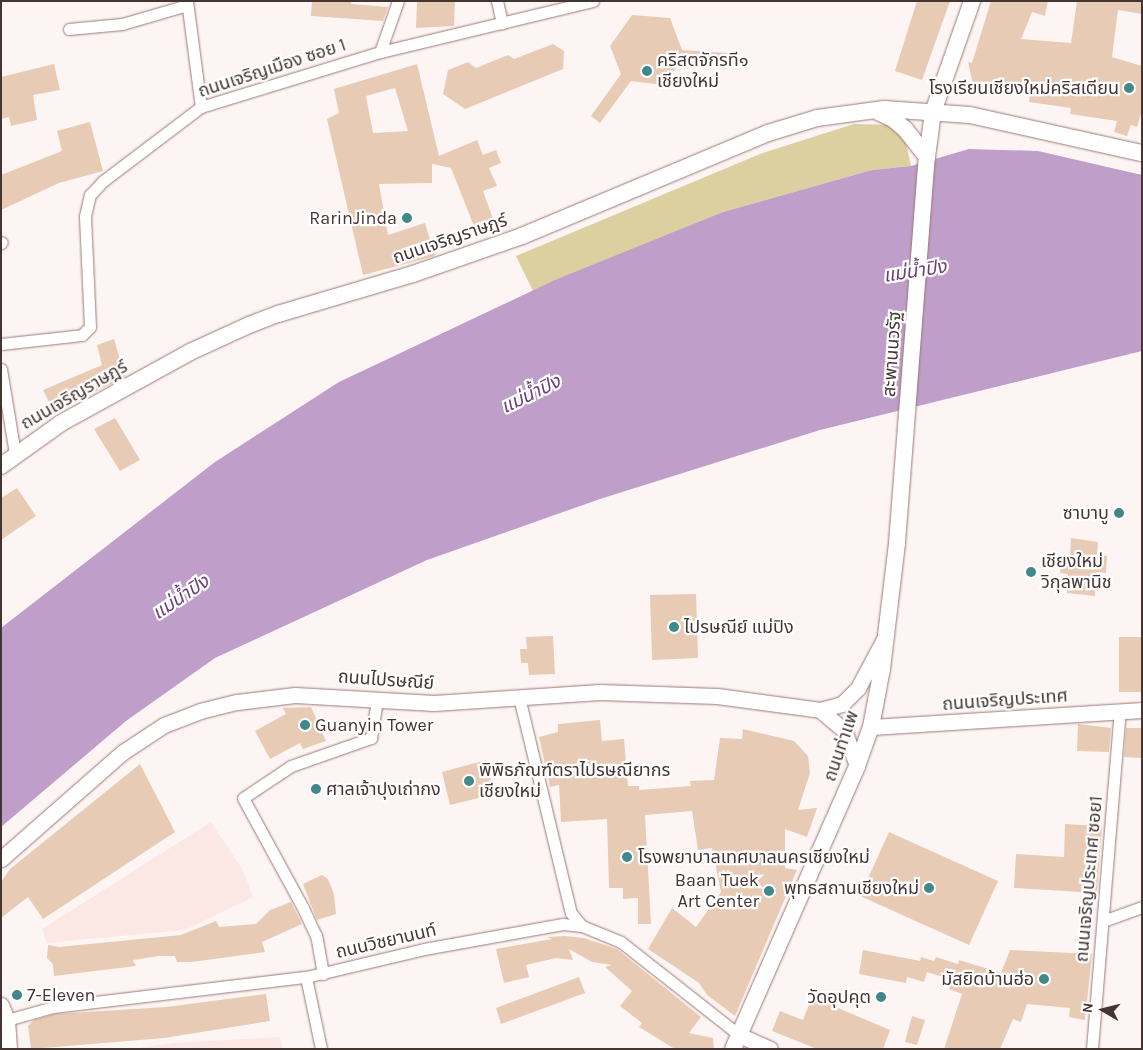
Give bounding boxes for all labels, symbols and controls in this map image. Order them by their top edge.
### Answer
street label: ถนนเจริญเมือง ซอย 1 [195,34,349,102]
place label: คริสตจักรที๑ เชียงใหม่ [657,50,749,92]
marker: คริสตจักรที๑ เชียงใหม่ [641,65,653,77]
place label: โรงเรียนเชียงใหม่คริสเตียน [929,77,1119,99]
marker: โรงเรียนเชียงใหม่คริสเตียน [1123,82,1135,94]
place label: RarinJinda [309,207,397,229]
street label: ถนนเจริญราษฎร์ [390,209,510,269]
marker: RarinJinda [401,212,413,224]
water label: แม่น้ำปิง [882,256,948,288]
street label: สะพานนวรัฐ [878,310,906,398]
street label: ถนนเจริญราษฎร์ [17,356,131,434]
water label: แม่น้ำปิง [497,371,565,419]
place label: ซาบาบู [1063,502,1109,524]
marker: ซาบาบู [1113,507,1125,519]
place label: เชียงใหม่ วิกุลพานิช [1041,551,1112,594]
marker: เชียงใหม่ วิกุลพานิช [1025,566,1037,578]
water label: แม่น้ำปิง [148,571,214,625]
place label: ไปรษณีย์ แม่ปิง [684,616,794,638]
marker: ไปรษณีย์ แม่ปิง [668,621,680,633]
street label: ถนนไปรษณีย์ [337,666,435,694]
street label: ถนนเจริญประเทศ [942,685,1068,715]
street label: ถนนท่าแพ [819,708,863,784]
place label: Guanyin Tower [315,714,433,736]
marker: Guanyin Tower [299,719,311,731]
place label: พิพิธภัณฑ์ตราไปรษณียากร เชียงใหม่ [479,760,670,802]
marker: พิพิธภัณฑ์ตราไปรษณียากร เชียงใหม่ [463,775,475,787]
place label: ศาลเจ้าปุงเถ่ากง [326,778,441,800]
marker: ศาลเจ้าปุงเถ่ากง [310,783,322,795]
street label: ถนนเจริญประเทศ ซอย1 [1071,795,1107,963]
place label: โรงพยาบาลเทศบาลนครเชียงใหม่ [638,846,870,868]
marker: โรงพยาบาลเทศบาลนครเชียงใหม่ [620,850,634,864]
place label: Baan Tuek Art Center [675,870,759,912]
place label: พุทธสถานเชียงใหม่ [784,877,919,899]
marker: พุทธสถานเชียงใหม่ [923,882,935,894]
marker: Baan Tuek Art Center [763,885,775,897]
street label: ถนนวิชยานนท์ [334,919,438,963]
place label: มัสยิดบ้านฮ่อ [941,968,1034,990]
marker: มัสยิดบ้านฮ่อ [1038,973,1050,985]
place label: 7-Eleven [27,984,95,1006]
north arrow [1078,985,1128,1035]
place label: วัดอุปคุต [807,986,871,1008]
marker: 7-Eleven [11,989,23,1001]
marker: วัดอุปคุต [875,991,887,1003]
text: N [1079,1002,1097,1014]

